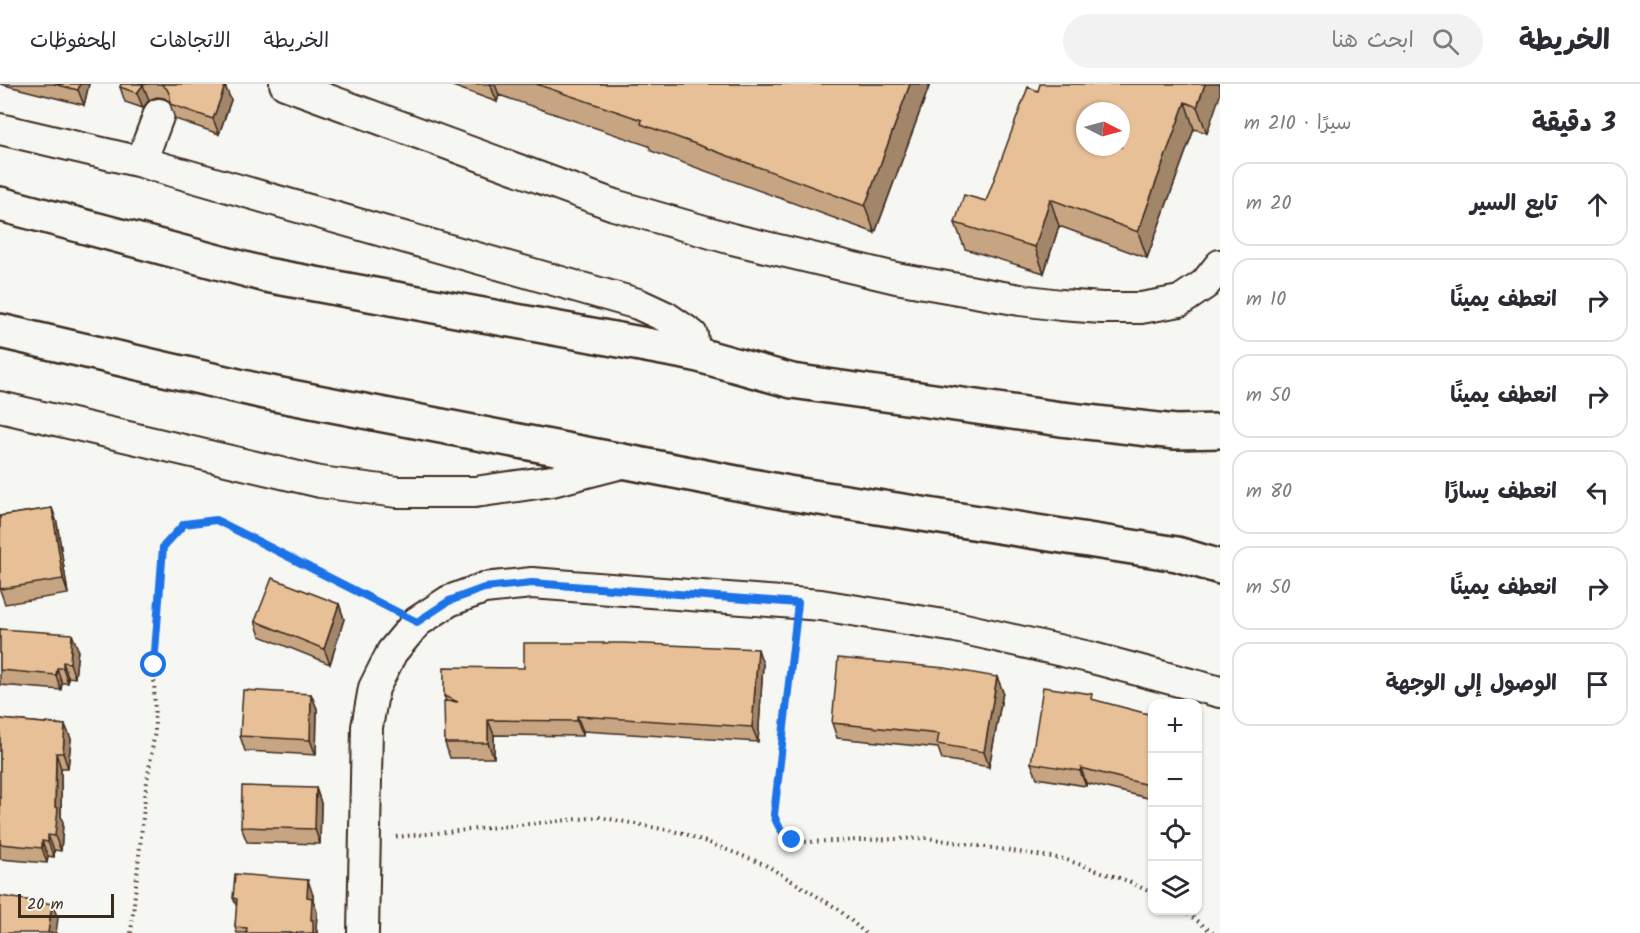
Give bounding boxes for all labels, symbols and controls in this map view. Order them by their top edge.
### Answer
search box [1063,14,1483,68]
text: الخريطة [1519,19,1610,64]
text: ابحث هنا [1331,24,1414,59]
text: المحفوظات [30,25,116,58]
text: الاتجاهات [149,25,231,58]
text: الخريطة [264,25,329,58]
icon: search [1429,25,1462,58]
north arrow [1076,102,1130,156]
text: 3 دقيقة [1532,103,1616,145]
text: سيرًا · 210 m [1244,108,1351,140]
text: تابع السير [1470,187,1557,222]
text: 20 m [1246,188,1292,220]
icon: ahead [1581,188,1614,221]
text: انعطف يمينًا [1450,283,1557,318]
text: 10 m [1246,284,1286,316]
icon: right [1581,284,1614,317]
text: انعطف يمينًا [1450,379,1557,414]
text: 50 m [1246,380,1291,412]
icon: right [1581,380,1614,413]
text: انعطف يسارًا [1445,475,1557,510]
text: 80 m [1246,476,1292,508]
icon: left [1581,476,1614,509]
text: انعطف يمينًا [1450,571,1557,606]
text: 50 m [1246,572,1291,604]
icon: right [1581,572,1614,605]
route start [140,651,166,677]
text: الوصول إلى الوجهة [1385,667,1557,702]
icon: arrive [1581,668,1614,701]
map controls [1148,699,1202,915]
button: + [1148,699,1202,753]
button: − [1148,753,1202,807]
button: locate [1148,807,1202,861]
route end [778,826,804,852]
button: layers [1148,861,1202,915]
scale bar [18,891,114,918]
text: 20 m [27,892,63,917]

